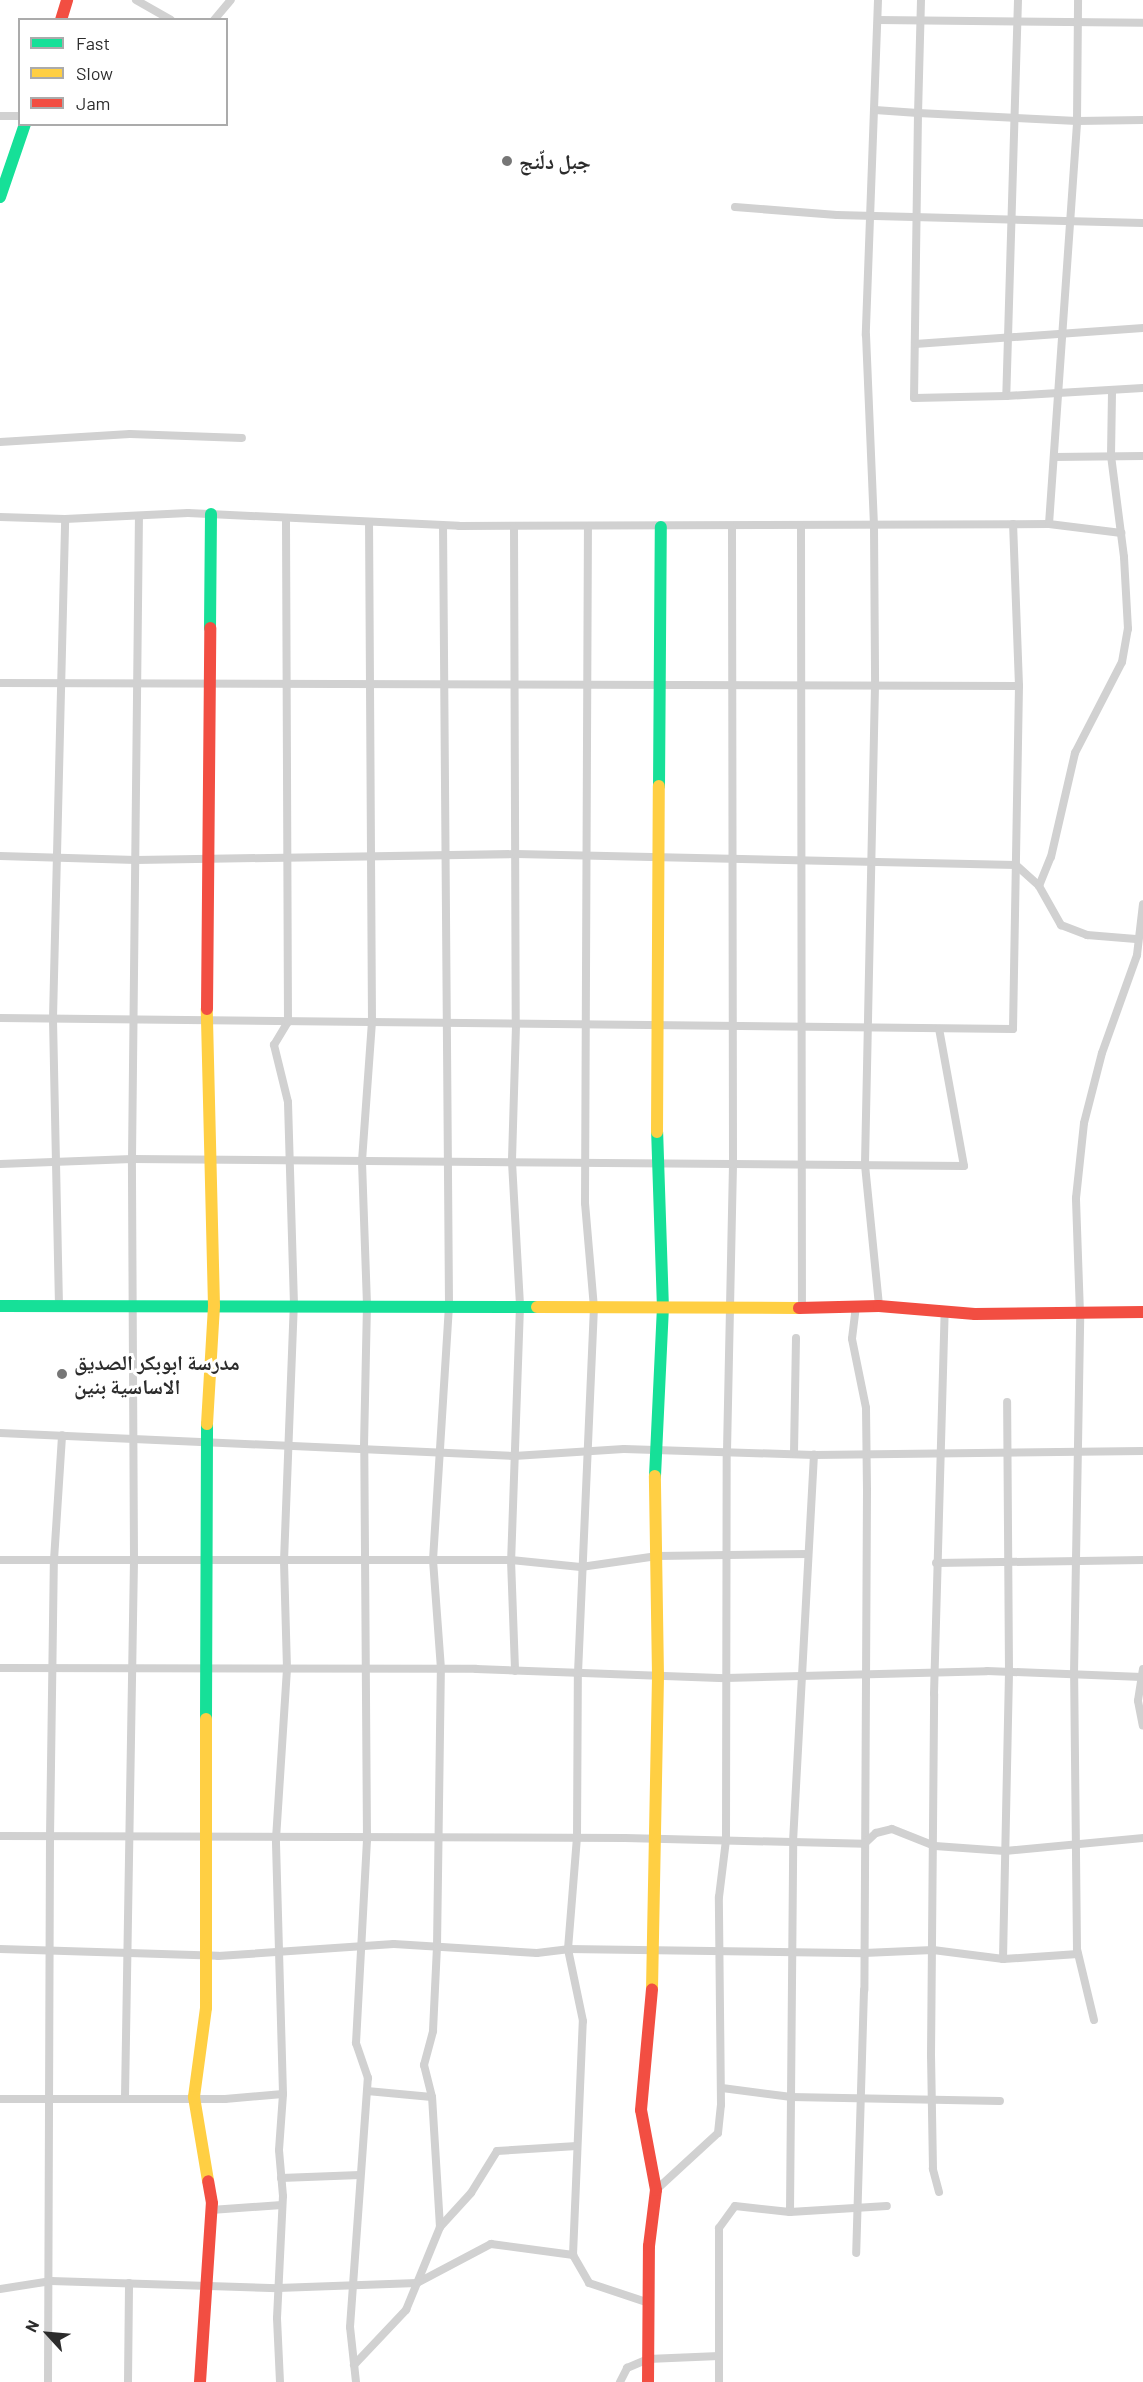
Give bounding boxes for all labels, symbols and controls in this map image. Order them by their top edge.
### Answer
legend [18,18,228,126]
text: Fast [76,32,110,54]
text: Slow [76,62,113,84]
text: Jam [76,92,110,114]
place label: جبل دلّنج [519,148,591,174]
marker: جبل دلّنج [500,154,514,168]
place label: مدرسة ابوبكر الصديق الاساسية بنين [74,1349,240,1399]
marker: مدرسة ابوبكر الصديق الاساسية بنين [55,1367,69,1381]
north arrow [18,2304,78,2364]
text: N [20,2317,42,2335]

